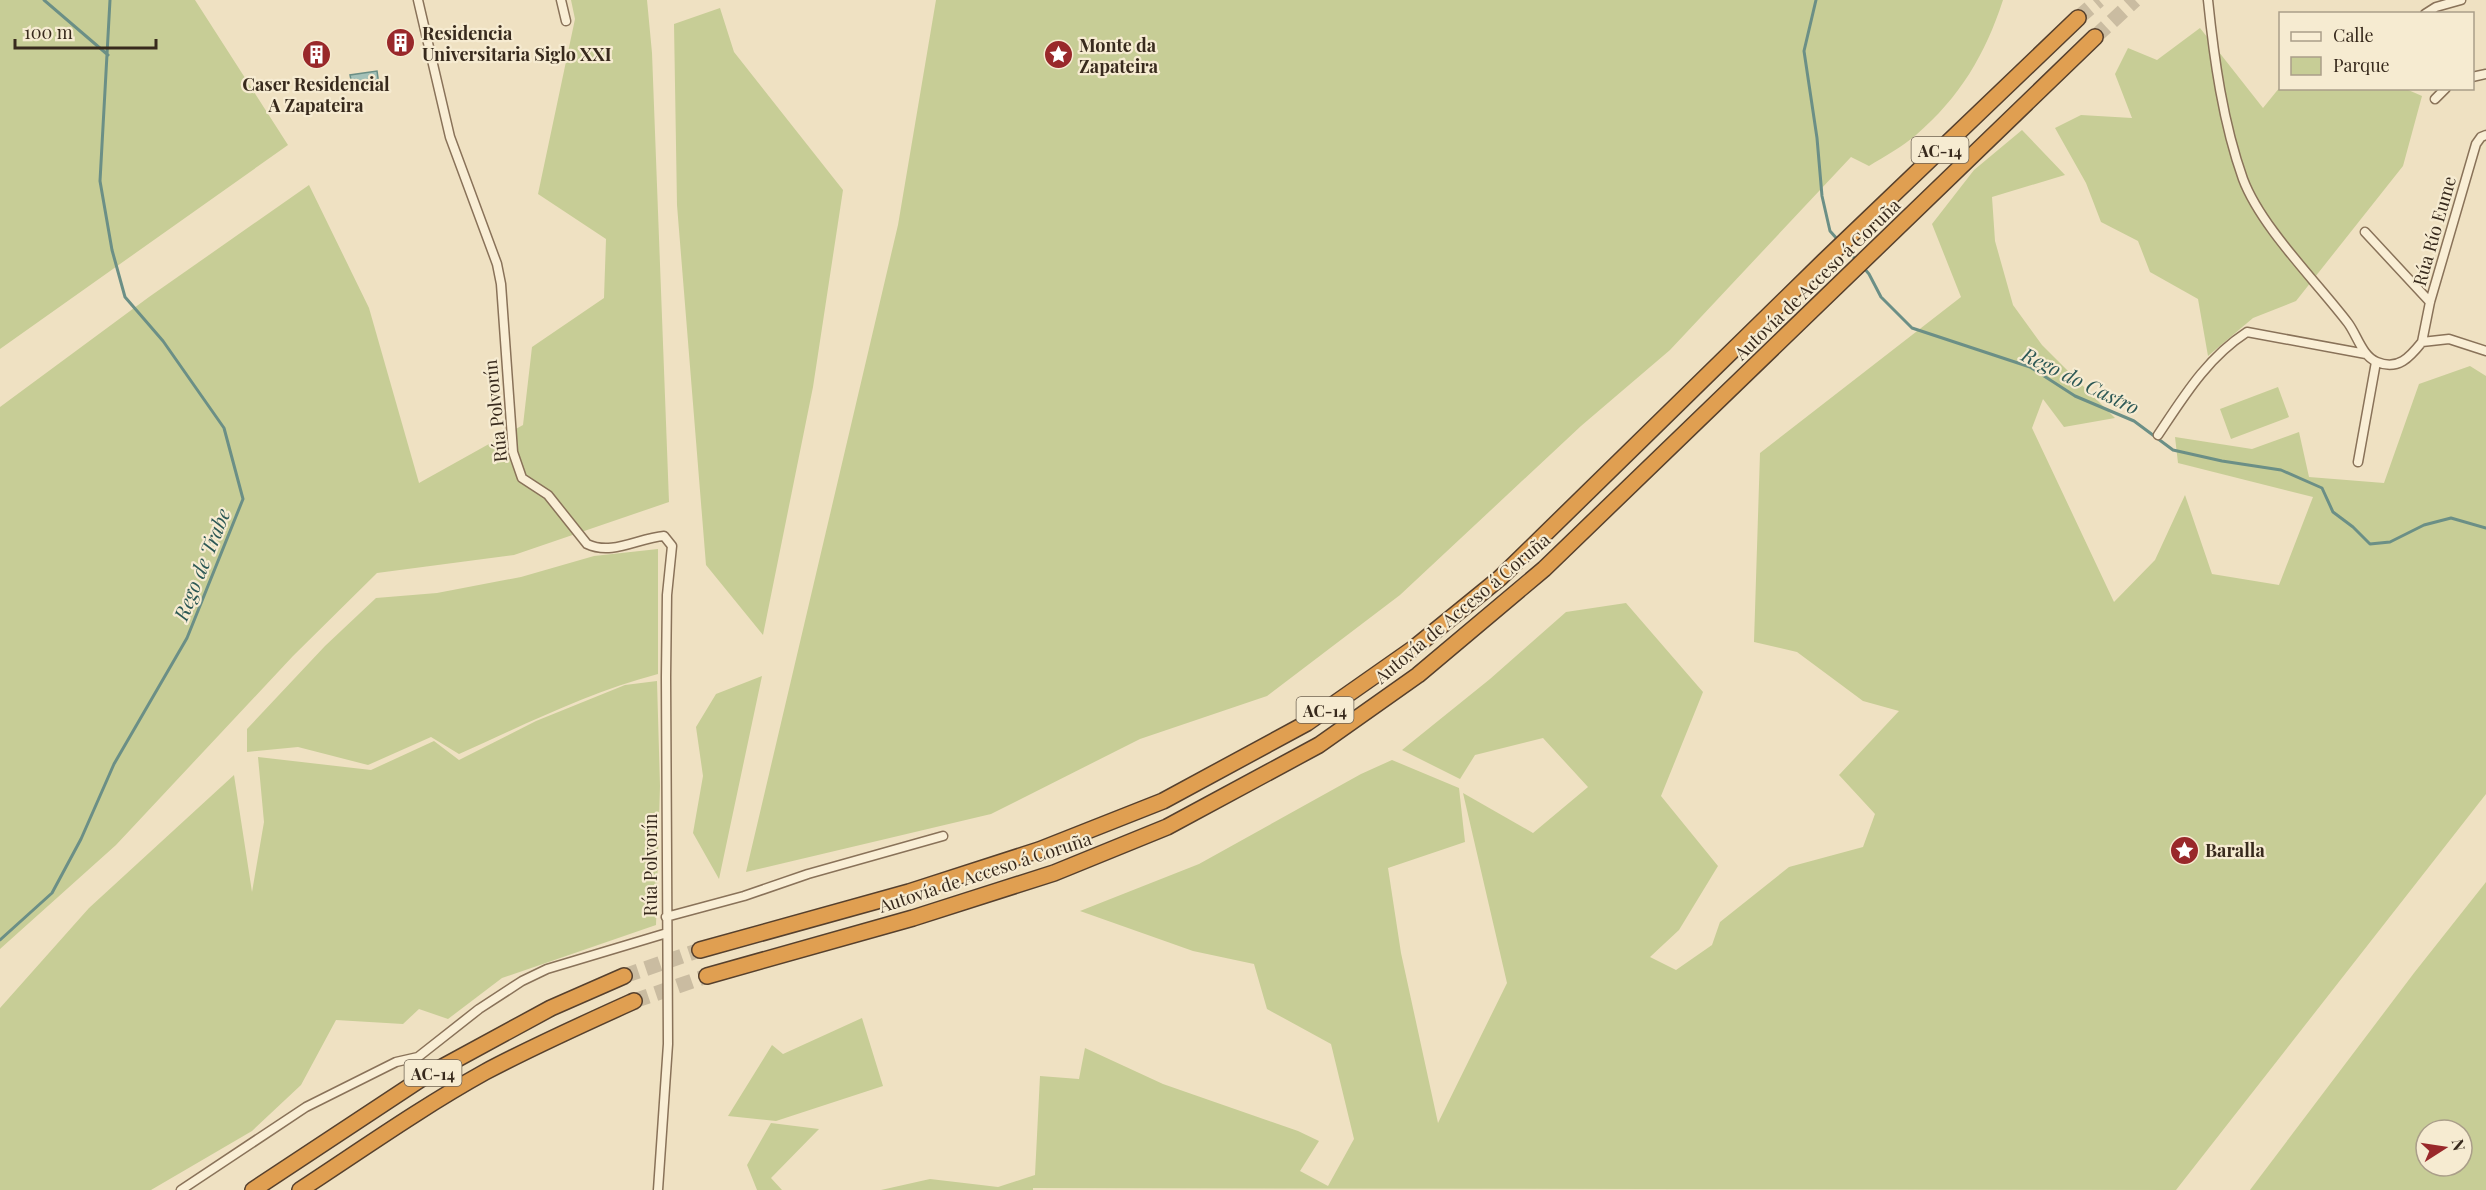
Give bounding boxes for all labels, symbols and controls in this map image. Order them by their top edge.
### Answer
scale bar [15,12,156,50]
legend [2279,12,2474,90]
text: 100 m [24,20,73,44]
place label: Residencia Universitaria Siglo XXI [422,21,612,66]
text: Calle [2333,23,2374,47]
building icon: Residencia Universitaria Siglo XXI [385,27,417,59]
place label: Monte da Zapateira [1079,33,1159,78]
building icon: Caser Residencial A Zapateira [300,39,332,71]
place icon: Monte da Zapateira [1042,39,1074,71]
text: Parque [2333,53,2390,77]
place label: Caser Residencial A Zapateira [242,72,390,117]
road number: AC-14 [1912,137,1968,163]
street label: Rúa Río Eume [2407,173,2461,289]
street label: Autovía de Acceso á Coruña [1728,193,1905,365]
water label: Rego do Castro [2017,340,2144,420]
street label: Rúa Polvorín [478,358,512,464]
water label: Rego de Trabe [166,504,236,625]
street label: Autovía de Acceso á Coruña [1368,527,1555,689]
road number: AC-14 [1296,697,1354,723]
street label: Rúa Polvorín [638,813,662,917]
street label: Autovía de Acceso á Coruña [875,826,1094,918]
place icon: Baralla [2168,834,2200,866]
place label: Baralla [2205,838,2265,862]
road number: AC-14 [404,1060,462,1086]
north arrow [2414,1118,2474,1178]
text: N [2448,1137,2471,1153]

